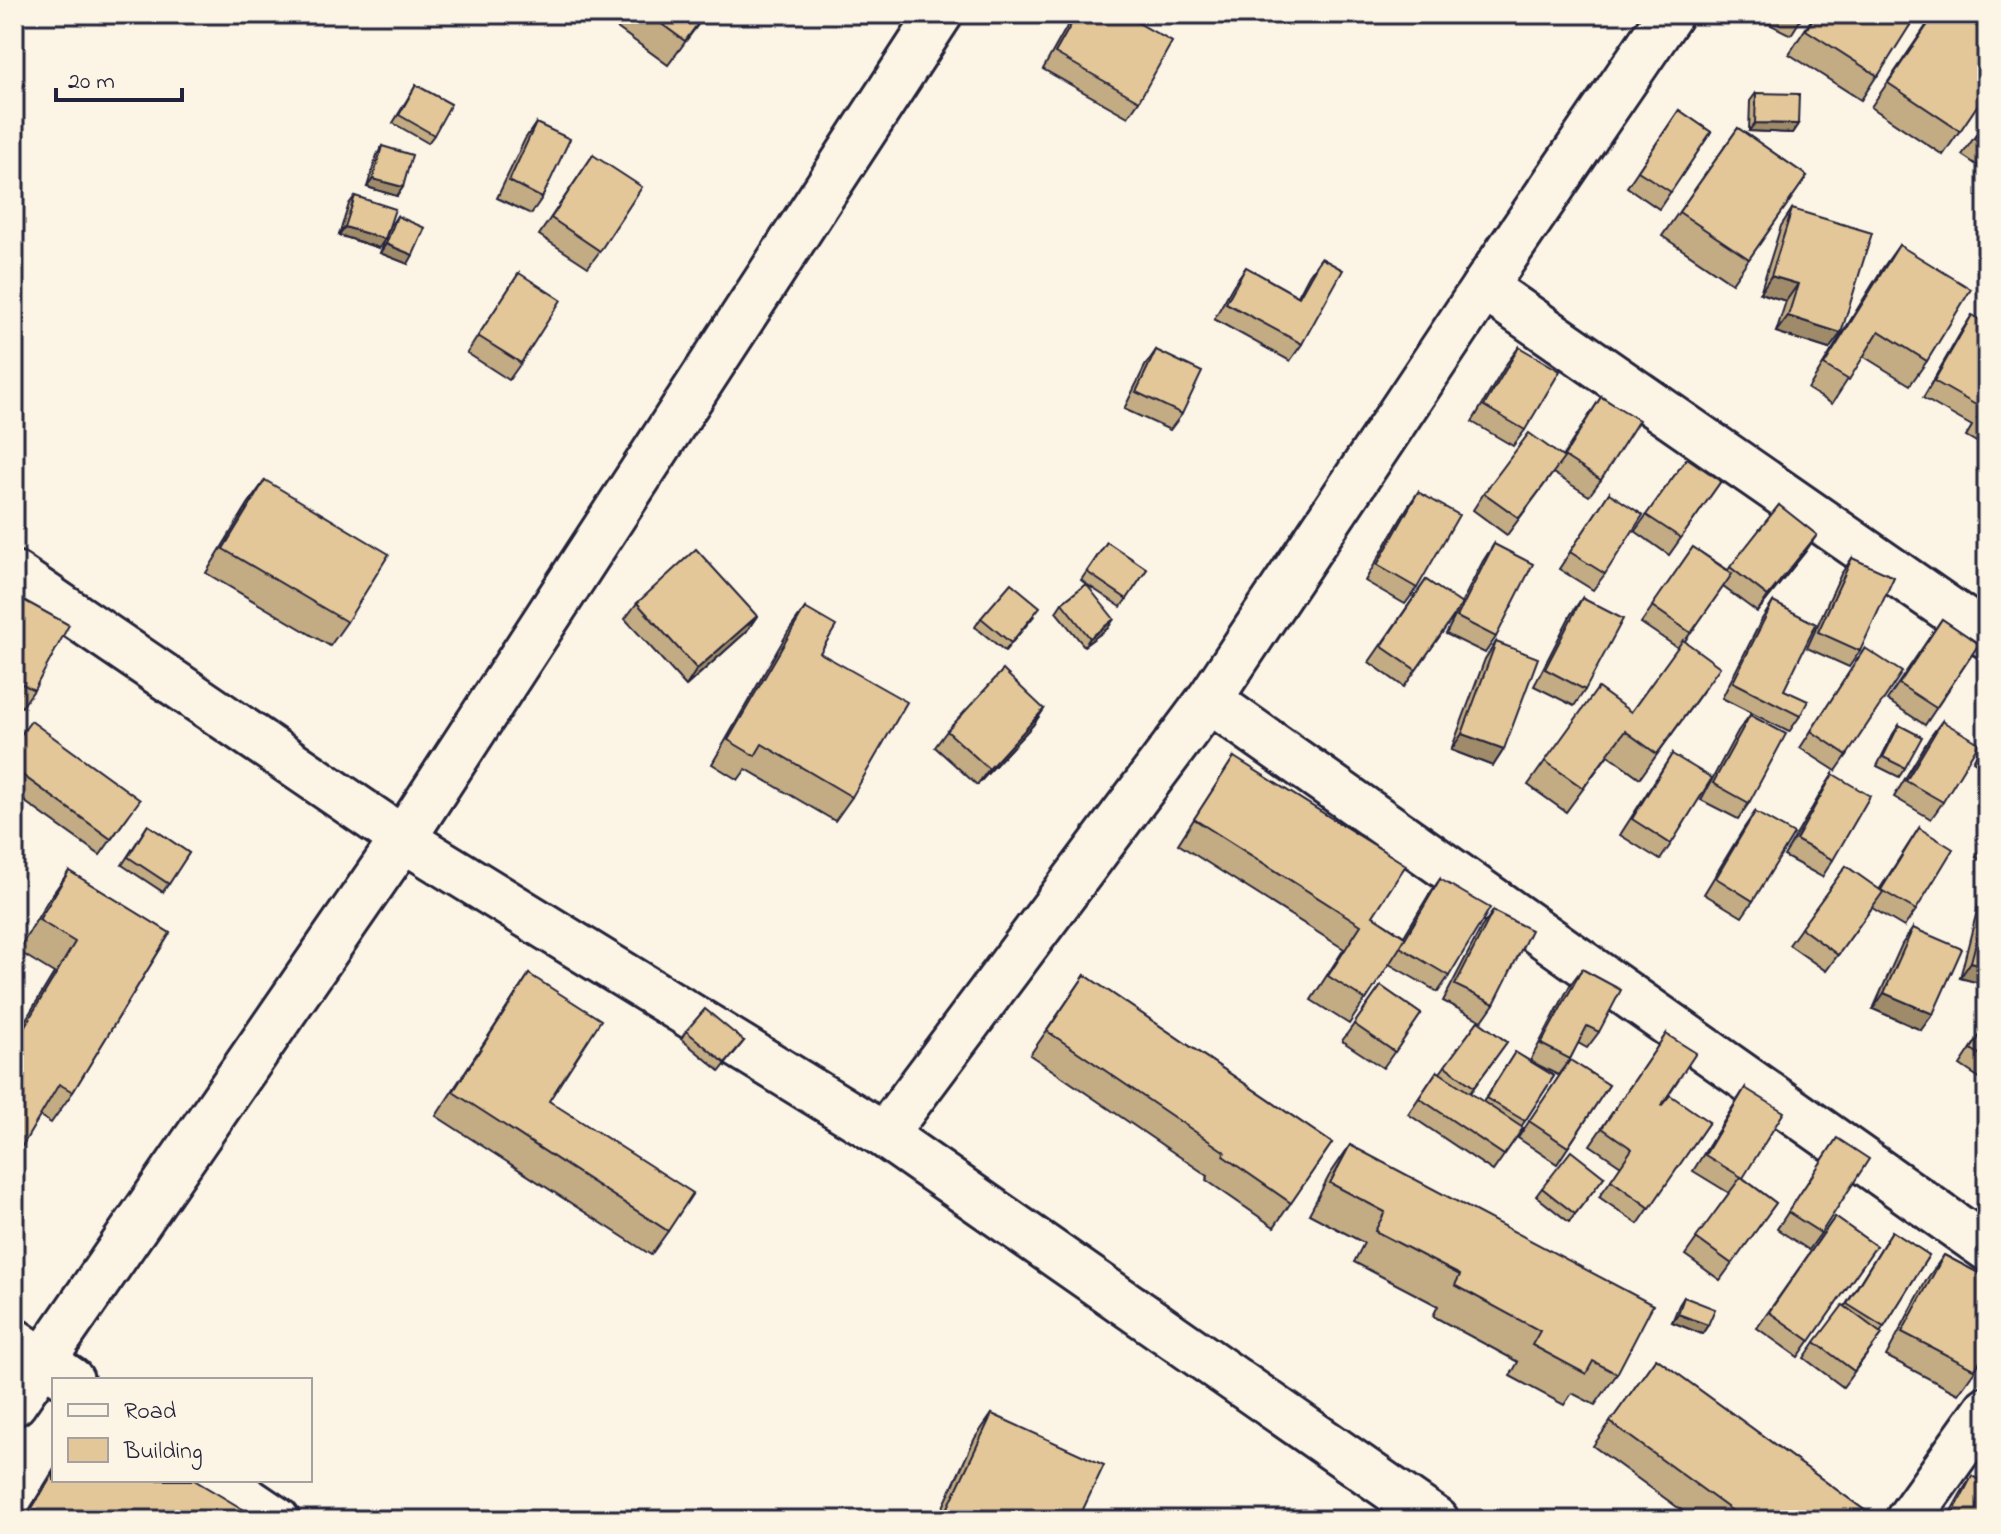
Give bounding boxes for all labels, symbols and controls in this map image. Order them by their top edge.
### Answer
scale bar [56,52,182,102]
text: 20 m [68,65,115,100]
legend [52,1378,312,1482]
text: Road [124,1395,177,1430]
text: Building [123,1435,203,1470]

